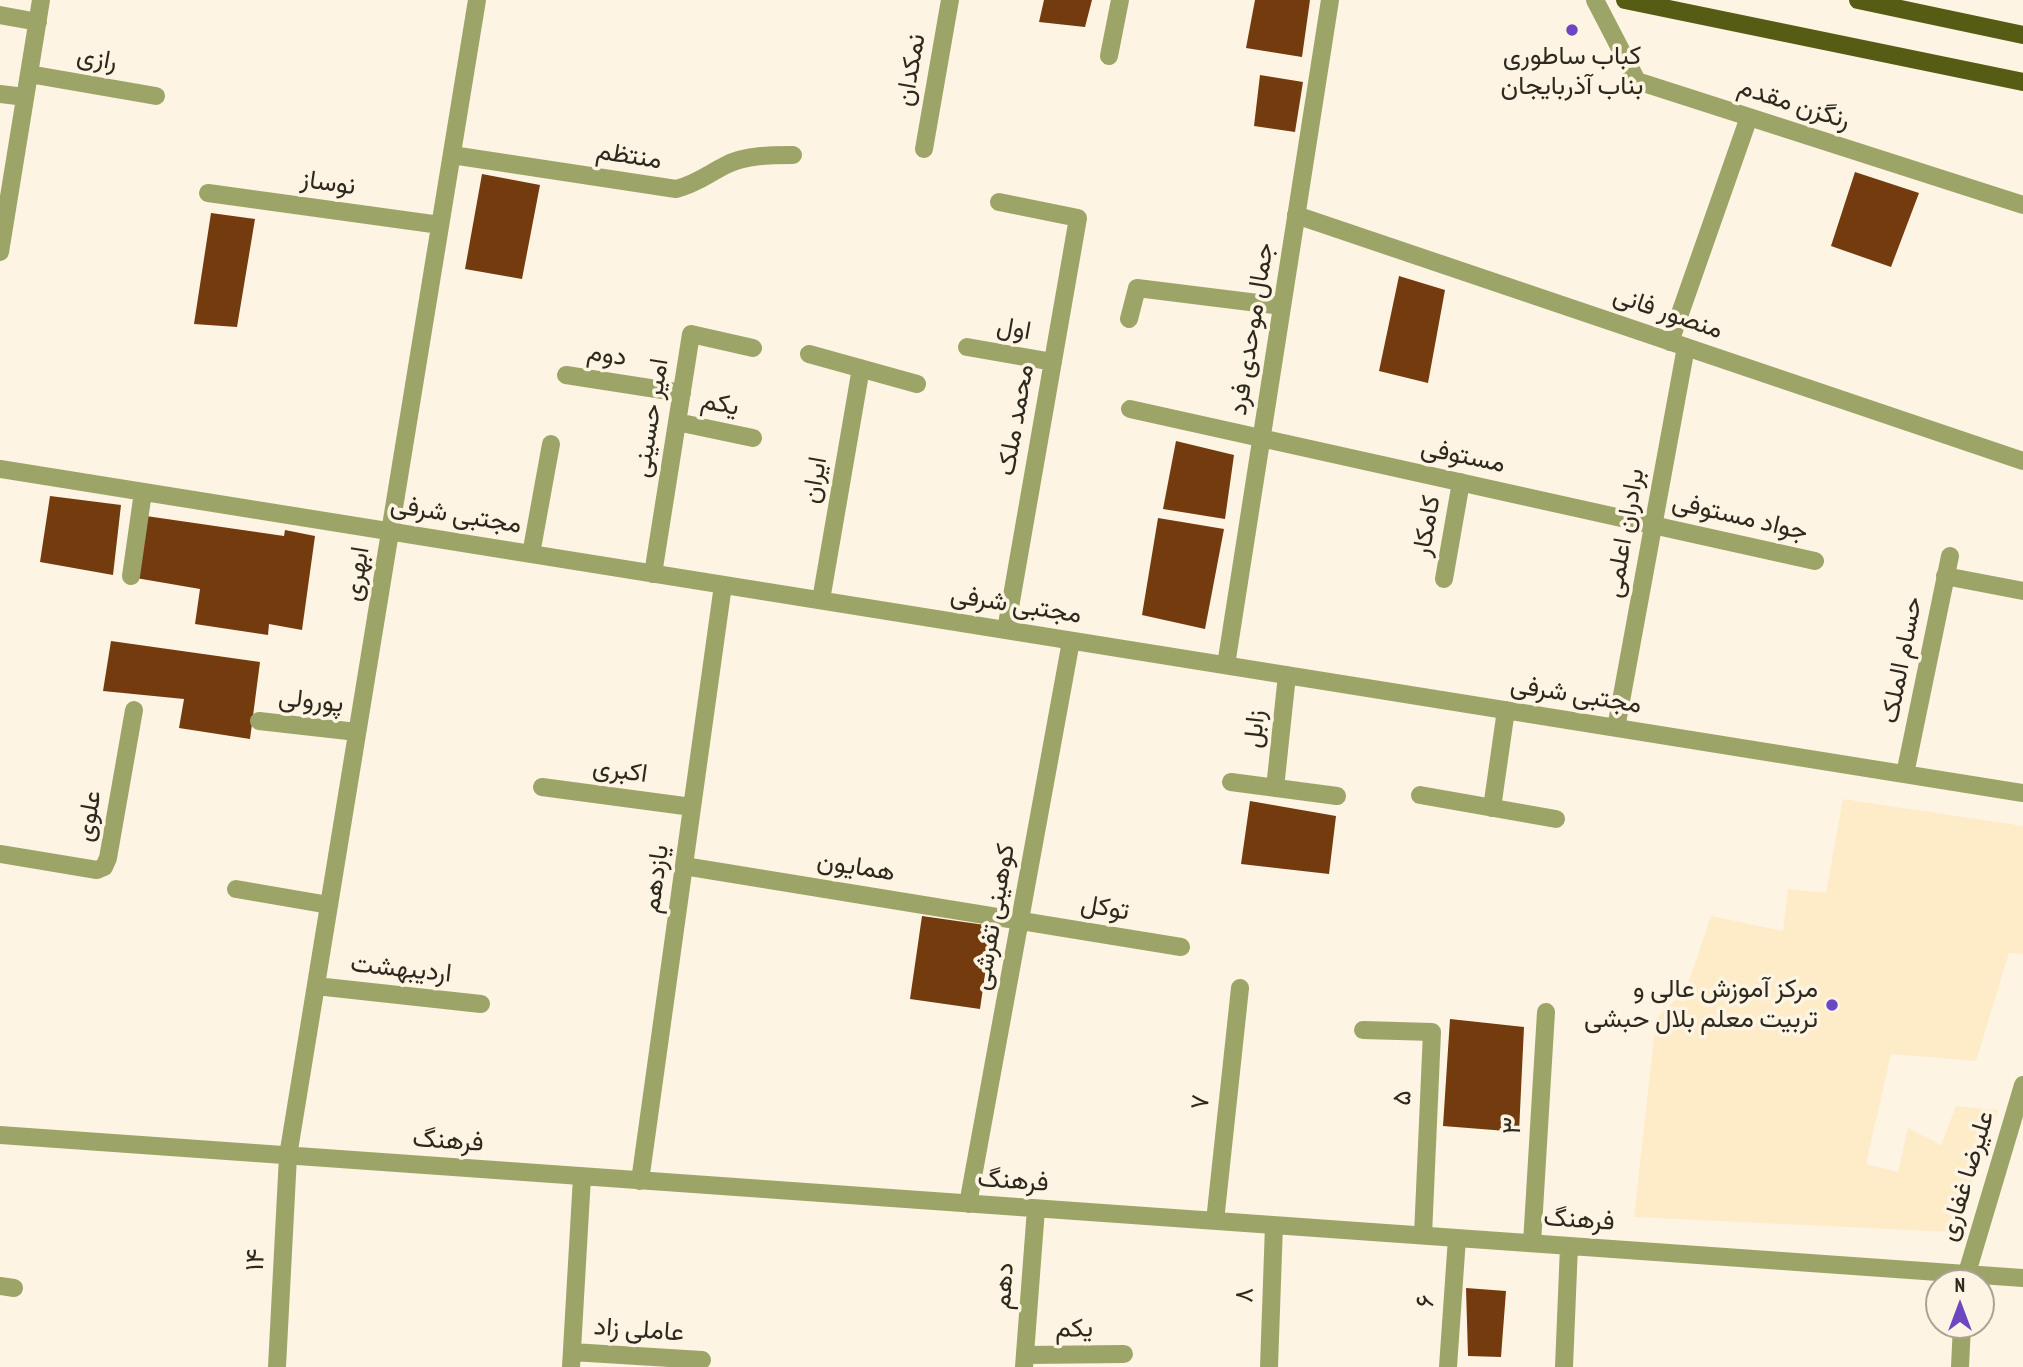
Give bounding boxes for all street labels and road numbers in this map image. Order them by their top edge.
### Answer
street label: نمکدان [889,31,933,109]
street label: رازی [74,40,120,78]
street label: رنگزن مقدم [1734,71,1854,137]
street label: منتظم [594,135,664,177]
street label: نوساز [299,164,357,202]
street label: جمال موحدی فرد [1223,241,1281,417]
street label: منصور فانی [1609,280,1727,346]
street label: اول [994,311,1034,347]
street label: دوم [585,337,629,373]
street label: امیر حسینی [626,356,676,480]
street label: محمد ملک [991,362,1041,478]
street label: یکم [698,385,742,423]
street label: مستوفی [1418,432,1508,480]
street label: ایران [796,454,834,506]
street label: برادران اعلمی [1598,466,1652,600]
street label: جواد مستوفی [1669,486,1811,548]
street label: مجتبی شرفی [388,489,524,541]
street label: کامکار [1406,493,1448,559]
street label: ابهری [337,544,377,604]
street label: مجتبی شرفی [948,579,1084,631]
street label: حسام الملک [1874,594,1930,726]
street label: مجتبی شرفی [1508,669,1644,721]
street label: پورولی [277,682,345,720]
street label: زابل [1237,708,1273,750]
street label: اکبری [591,752,649,790]
street label: علوی [69,788,109,844]
street label: کوهینی تفرشی [966,841,1022,993]
street label: یازدهم [636,843,676,915]
street label: همایون [815,845,897,889]
street label: توکل [1078,888,1132,928]
street label: اردیبهشت [349,948,453,990]
street label: ۵ [1387,1090,1419,1106]
street label: ۷ [1185,1093,1217,1111]
street label: علیرضا غفاری [1932,1107,2002,1245]
street label: ۳ [1497,1116,1529,1136]
street label: فرهنگ [411,1123,485,1159]
street label: فرهنگ [976,1163,1050,1199]
street label: فرهنگ [1542,1202,1616,1238]
street label: ۱۴ [240,1248,272,1272]
street label: دهم [987,1261,1021,1311]
street label: ۸ [1229,1287,1261,1303]
street label: ۶ [1410,1294,1442,1308]
street label: عاملی زاد [593,1311,685,1349]
street label: یکم [1055,1313,1093,1345]

